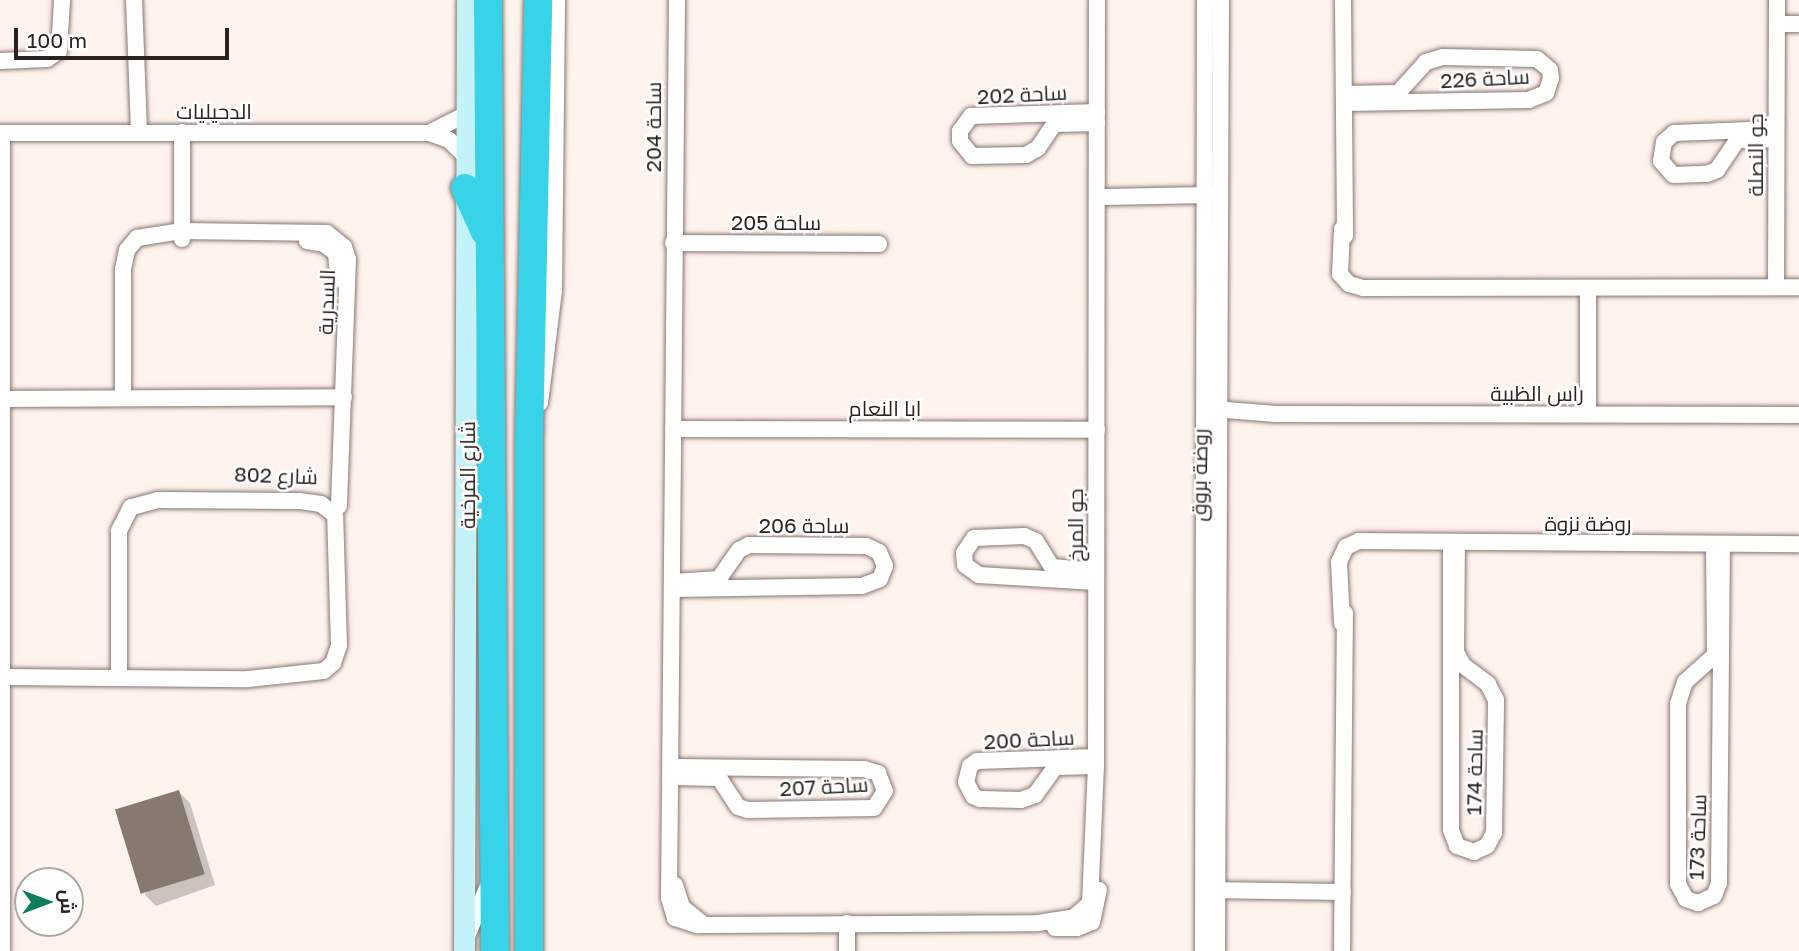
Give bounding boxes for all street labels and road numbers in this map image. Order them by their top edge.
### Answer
street label: ساحة 226 [1440,63,1530,93]
street label: ساحة 202 [976,79,1068,109]
street label: ساحة 204 [640,82,666,172]
street label: الدحيليات [176,98,252,124]
street label: جو النصلة [1742,113,1768,197]
street label: ساحة 205 [731,209,821,235]
street label: السدرية [312,269,340,335]
street label: راس الظبية [1490,380,1584,406]
street label: ابا النعام [849,395,921,421]
street label: شارع المرخية [454,421,480,529]
street label: روضة بروق [1186,428,1212,522]
street label: شارع 802 [234,461,318,489]
street label: جو المرخ [1062,488,1088,562]
street label: روضة نزوة [1544,510,1632,536]
street label: ساحة 206 [759,512,849,538]
street label: ساحة 200 [983,724,1075,754]
street label: ساحة 174 [1461,728,1487,816]
street label: ساحة 207 [779,771,869,801]
street label: ساحة 173 [1683,793,1711,881]

